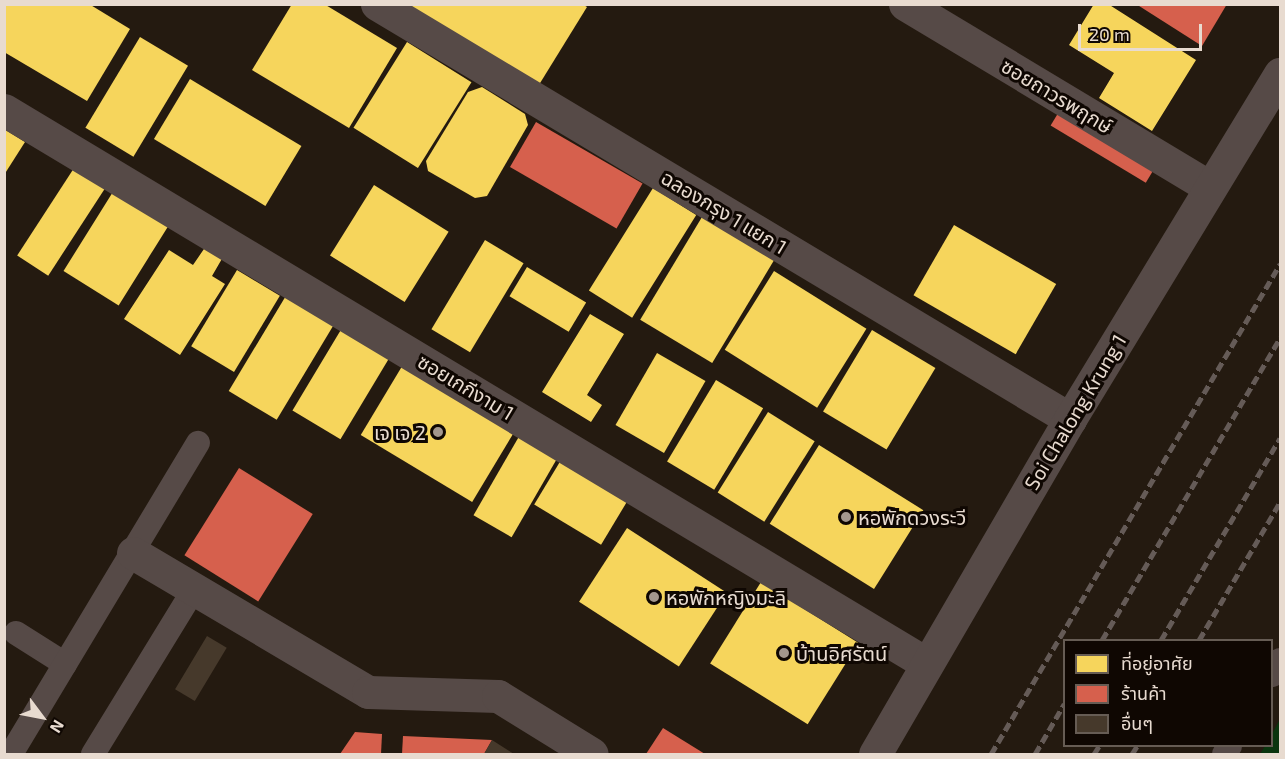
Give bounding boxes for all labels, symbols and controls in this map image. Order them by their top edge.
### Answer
scale bar [1081,12,1206,50]
text: 20 m [1089,23,1130,45]
street label: ซอยถาวรพฤกษ์ [997,54,1117,138]
street label: ฉลองกรุง 1 แยก 1 [657,165,791,259]
street label: Soi Chalong Krung 1 [1019,330,1131,494]
street label: ซอยเกกีงาม 1 [414,349,518,425]
place label: เจ เจ 2 [374,420,426,444]
marker: เจ เจ 2 [431,425,445,439]
place label: หอพักดวงระวี [858,505,966,529]
marker: หอพักดวงระวี [839,510,853,524]
place label: หอพักหญิงมะลิ [666,585,786,609]
marker: หอพักหญิงมะลิ [647,590,661,604]
legend [1063,639,1273,747]
place label: บ้านอิศรัตน์ [796,641,887,665]
marker: บ้านอิศรัตน์ [777,646,791,660]
text: ที่อยู่อาศัย [1121,652,1193,674]
text: ร้านค้า [1121,682,1167,704]
north arrow [12,687,72,747]
text: อื่นๆ [1121,712,1153,734]
text: N [47,717,69,737]

